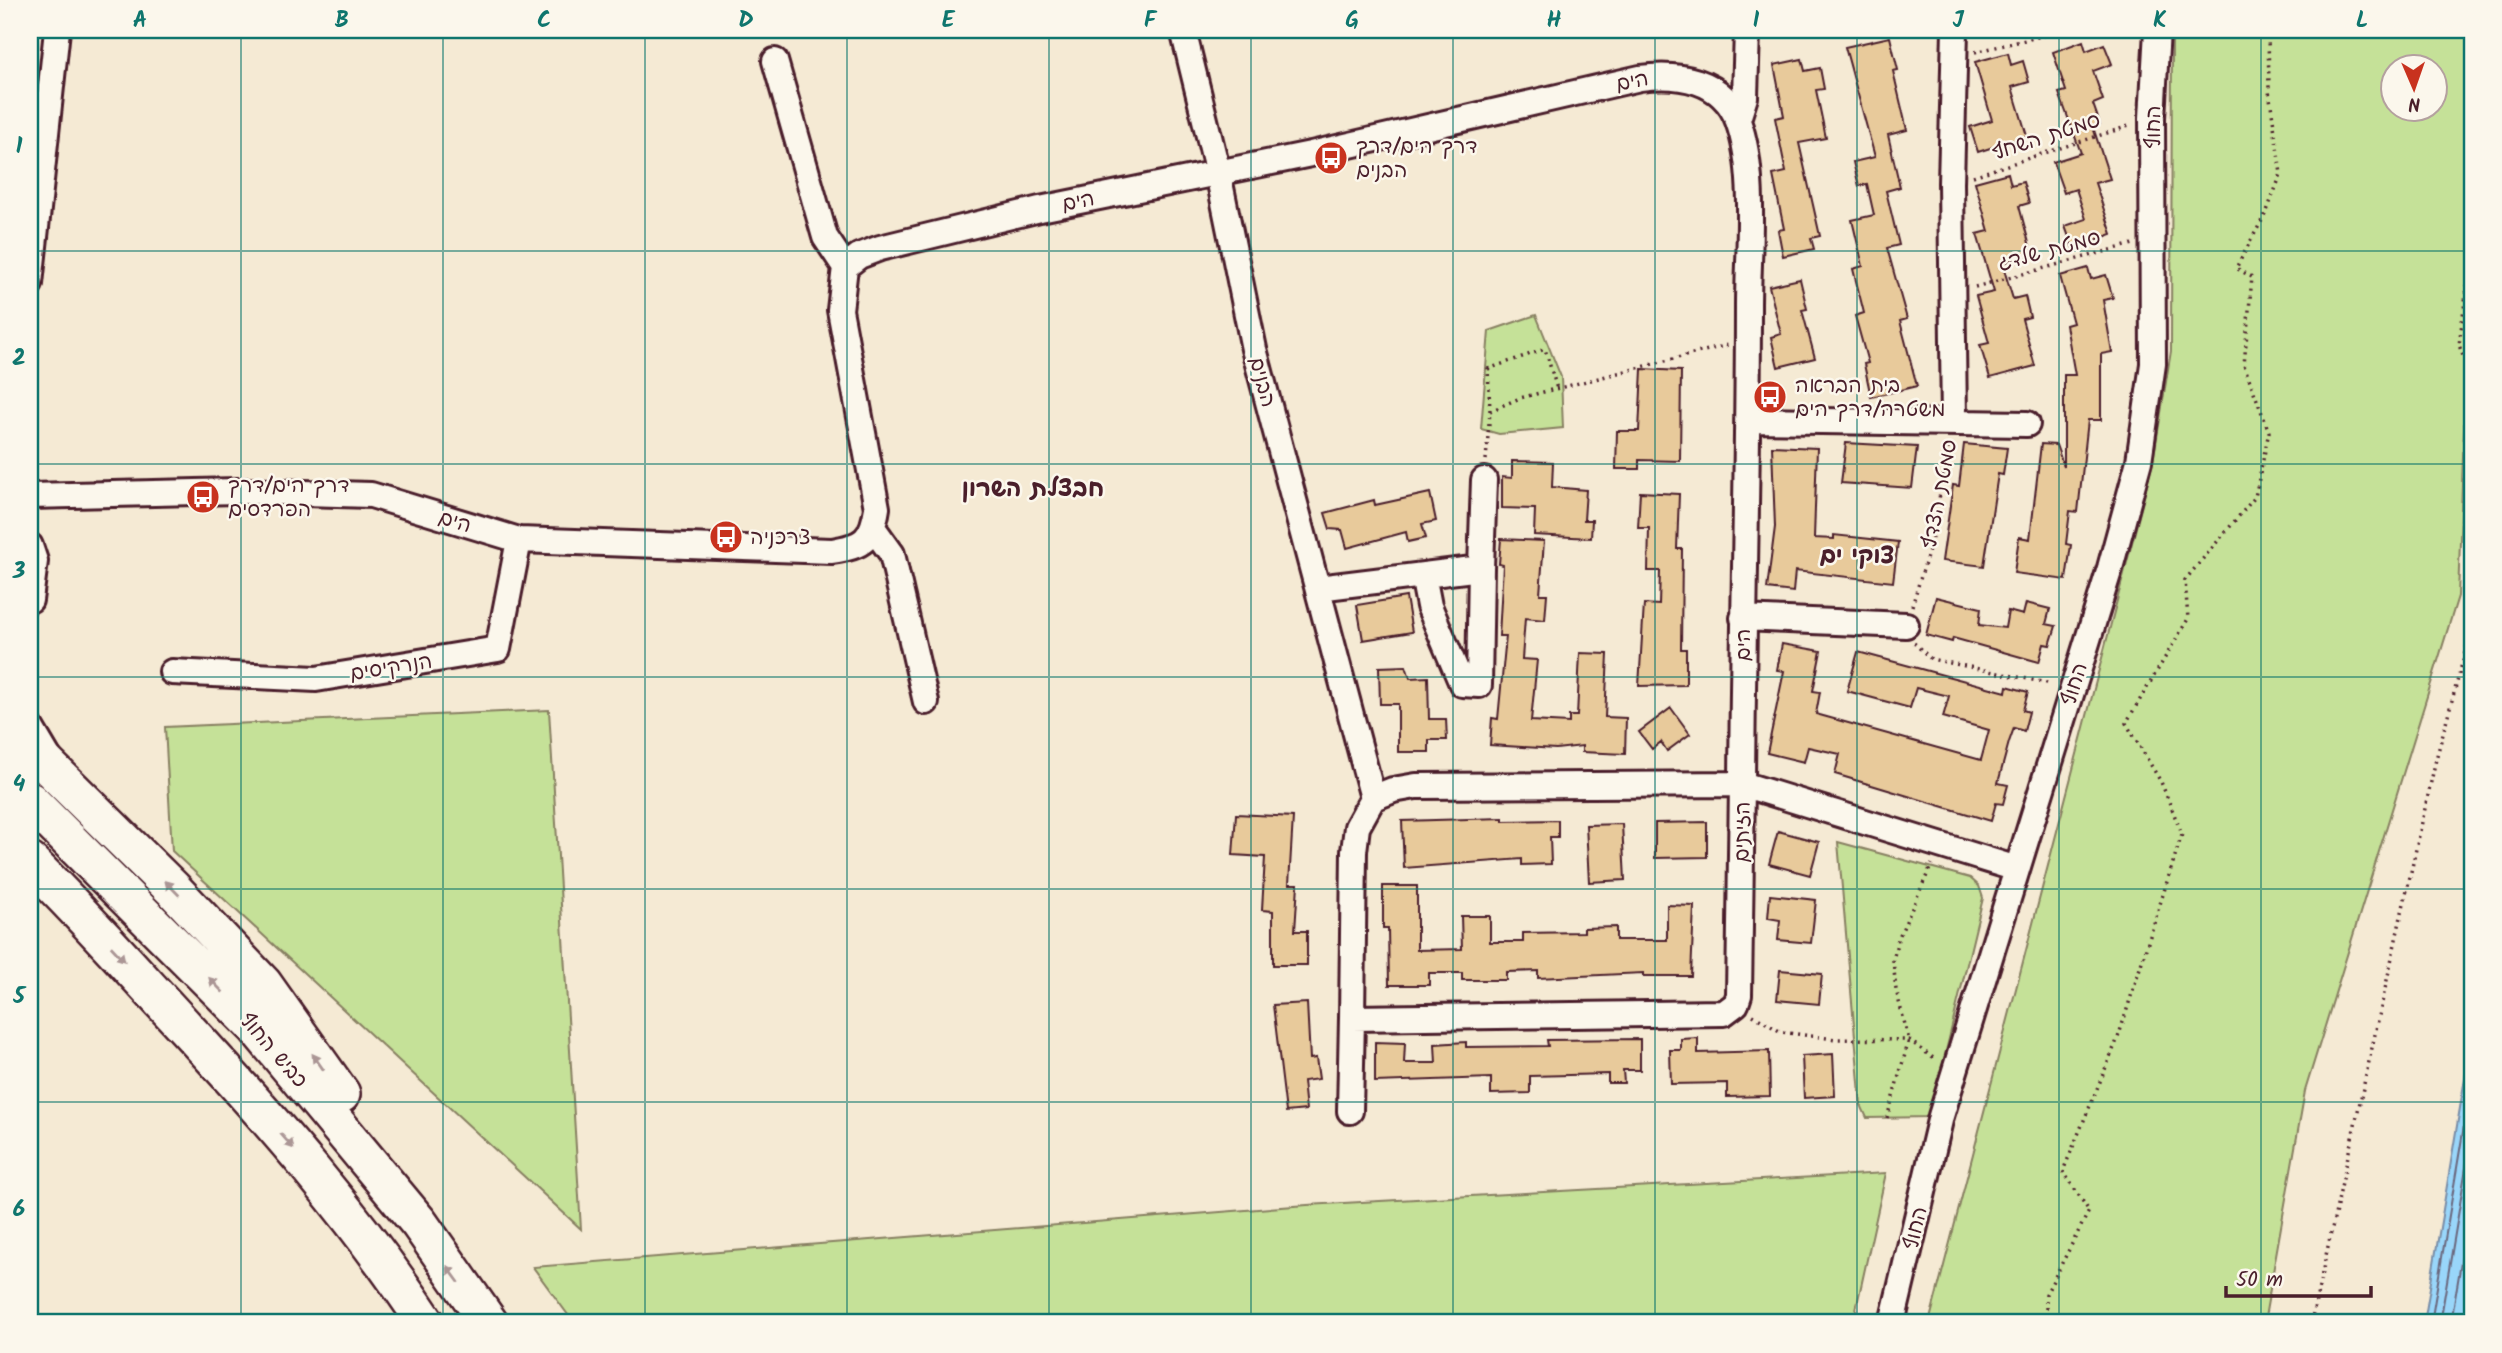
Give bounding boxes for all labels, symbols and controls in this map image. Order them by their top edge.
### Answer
text: A [133,3,147,39]
text: B [335,3,349,39]
text: C [537,3,551,39]
text: D [738,3,754,39]
text: E [942,3,956,39]
text: F [1144,3,1158,39]
text: G [1345,3,1359,39]
text: H [1547,3,1562,39]
text: I [1752,3,1760,39]
text: J [1952,3,1964,39]
text: K [2153,3,2167,39]
text: L [2356,3,2368,39]
north arrow [2380,52,2450,122]
street label: הים [1613,63,1652,102]
text: N [2408,88,2421,118]
street label: סמטת השחף [1988,104,2105,171]
street label: החוף [2138,105,2171,149]
text: 1 [16,129,23,165]
place label: דרך הים/דרך הבנים [1356,131,1478,188]
bus stop icon: דרך הים/דרך הבנים [1312,139,1350,177]
street label: הים [1059,183,1098,222]
street label: סמטת שלדג [1994,222,2105,281]
text: 2 [12,341,26,377]
street label: הבנים [1239,353,1284,412]
place label: בית הבראה משטרה/דרך הים [1795,370,1946,427]
bus stop icon: בית הבראה משטרה/דרך הים [1751,378,1789,416]
street label: סמטת הצדף [1914,437,1967,552]
place label: דרך הים/דרך הפרדסים [228,470,350,527]
district label: חבצלת השרון [962,470,1104,509]
bus stop icon: דרך הים/דרך הפרדסים [184,478,222,516]
street label: הים [434,502,475,543]
bus stop icon: צרכניה [707,518,745,556]
place label: צרכניה [750,522,811,555]
district label: צוקי ים [1820,537,1894,576]
text: 3 [12,554,26,590]
street label: הים [1728,629,1761,661]
street label: הנרקיסים [348,646,435,691]
street label: החוף [2053,659,2098,710]
text: 4 [13,767,26,803]
street label: הזיתים [1726,801,1761,863]
one-way arrow [165,880,181,897]
one-way arrow [110,945,126,962]
one-way arrow [208,977,224,994]
text: 5 [12,979,27,1015]
street label: כביש החוף [231,1006,315,1096]
one-way arrow [311,1053,325,1071]
one-way arrow [279,1133,294,1150]
text: 6 [13,1192,25,1228]
street label: החוף [1896,1203,1937,1253]
scale bar [2226,1255,2371,1299]
text: 50 m [2236,1264,2283,1297]
one-way arrow [446,1265,460,1283]

